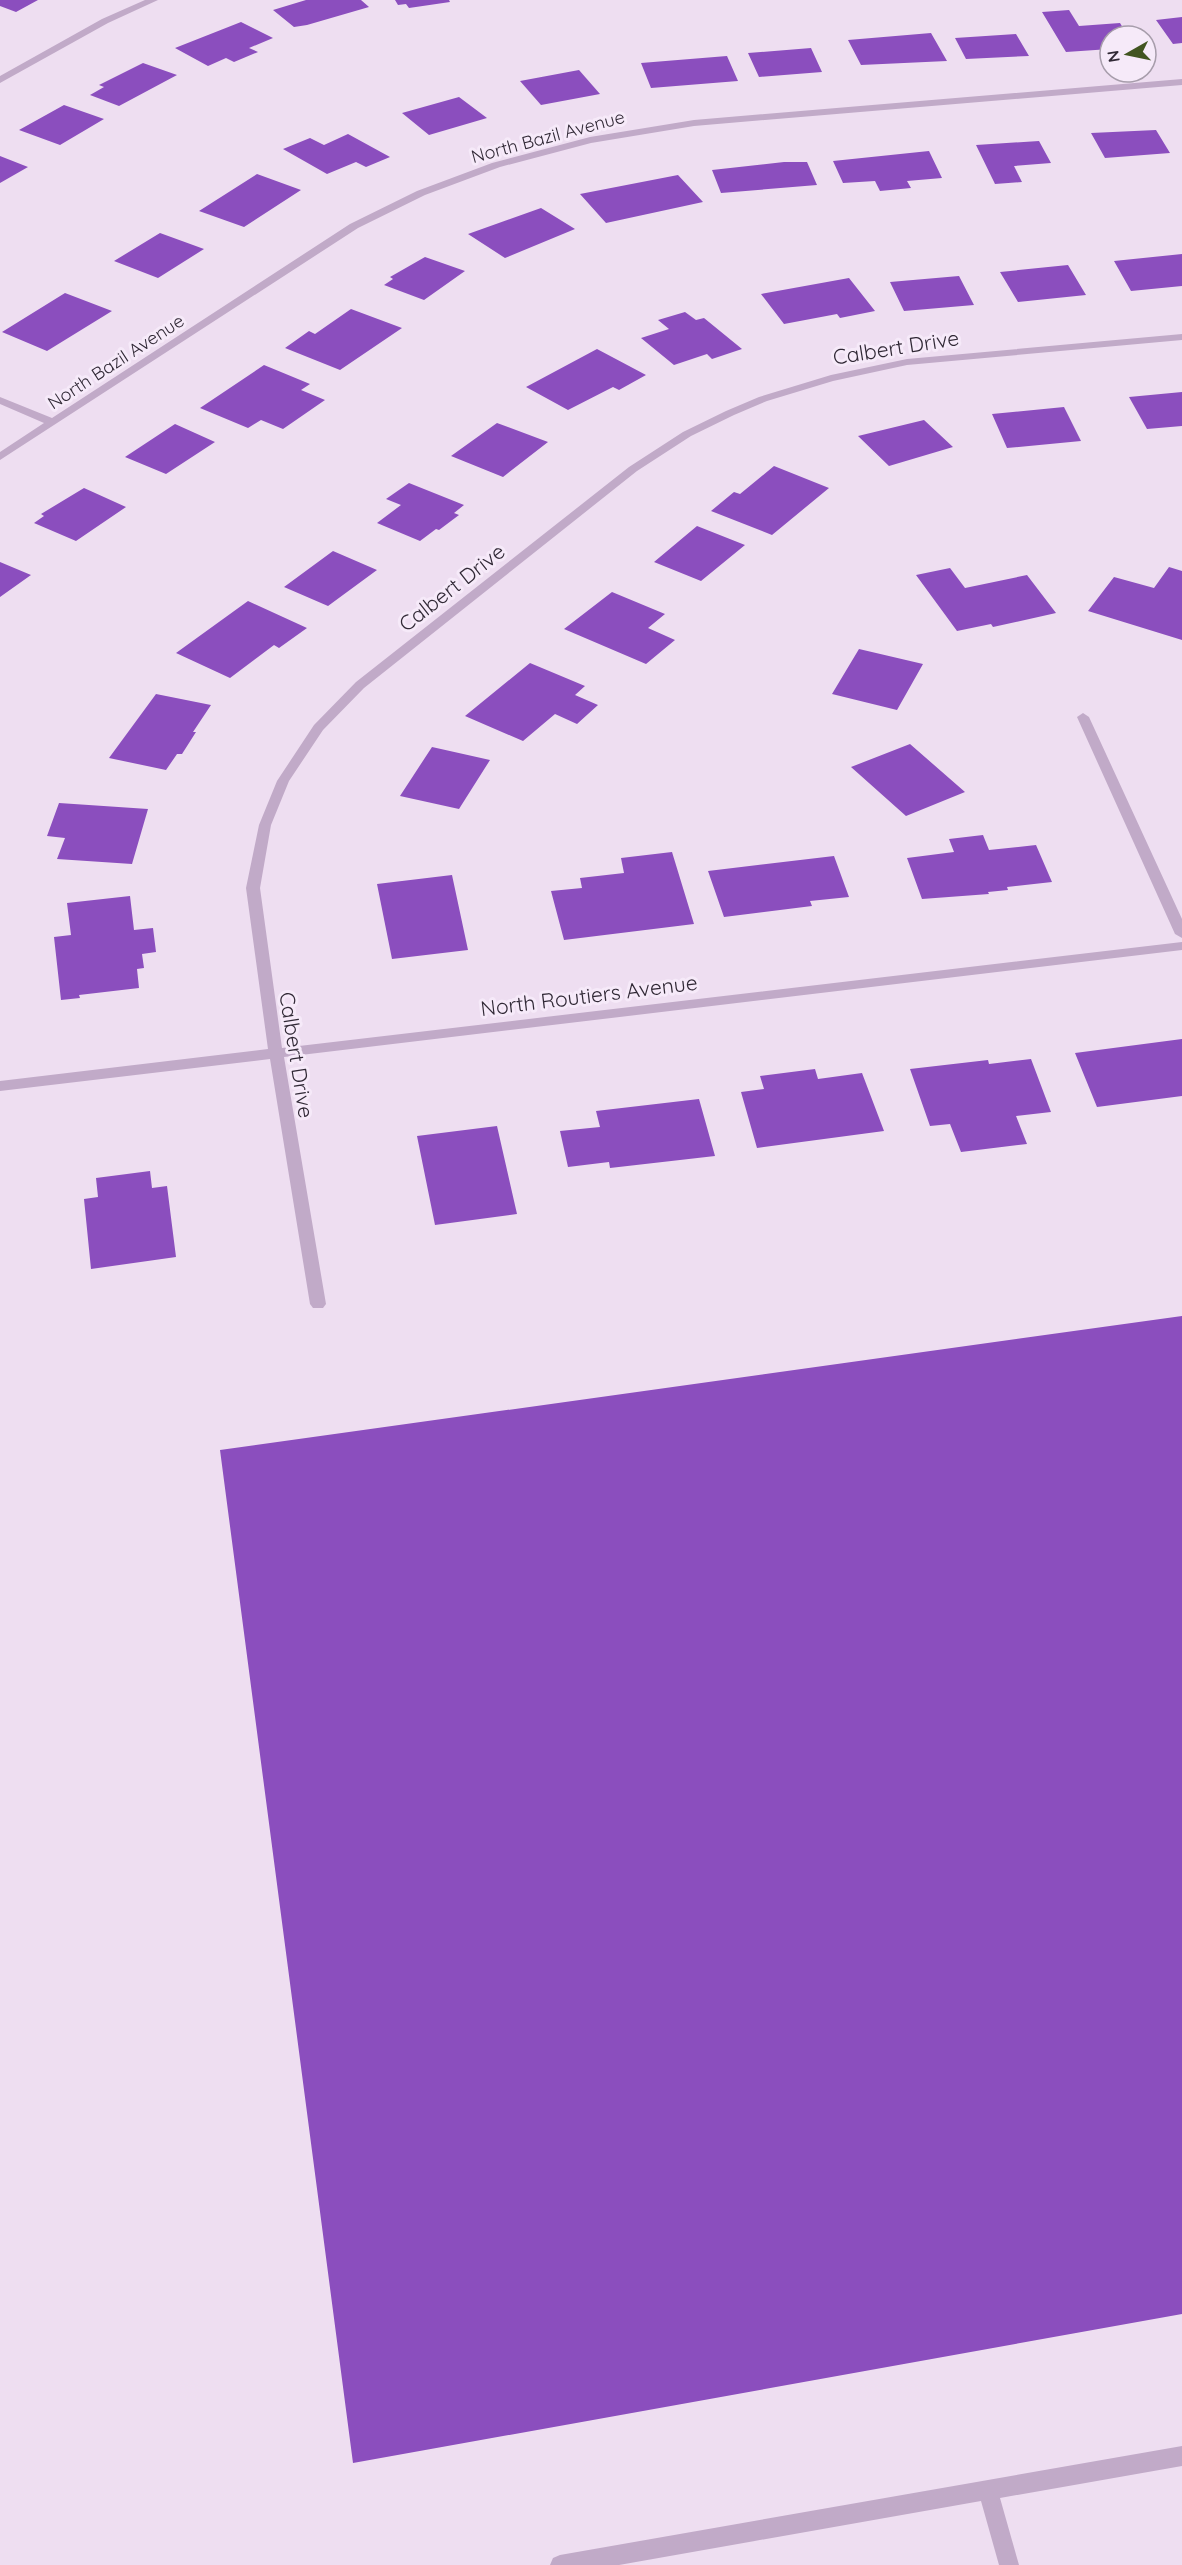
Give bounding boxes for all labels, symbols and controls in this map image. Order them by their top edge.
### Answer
north arrow [1098,24,1158,84]
text: N [1102,49,1124,64]
street label: North Bazil Avenue [469,105,627,168]
street label: North Bazil Avenue [43,309,188,414]
street label: Calbert Drive [831,324,961,370]
street label: Calbert Drive [393,538,510,637]
street label: North Routiers Avenue [479,969,699,1021]
street label: Calbert Drive [274,990,320,1120]

